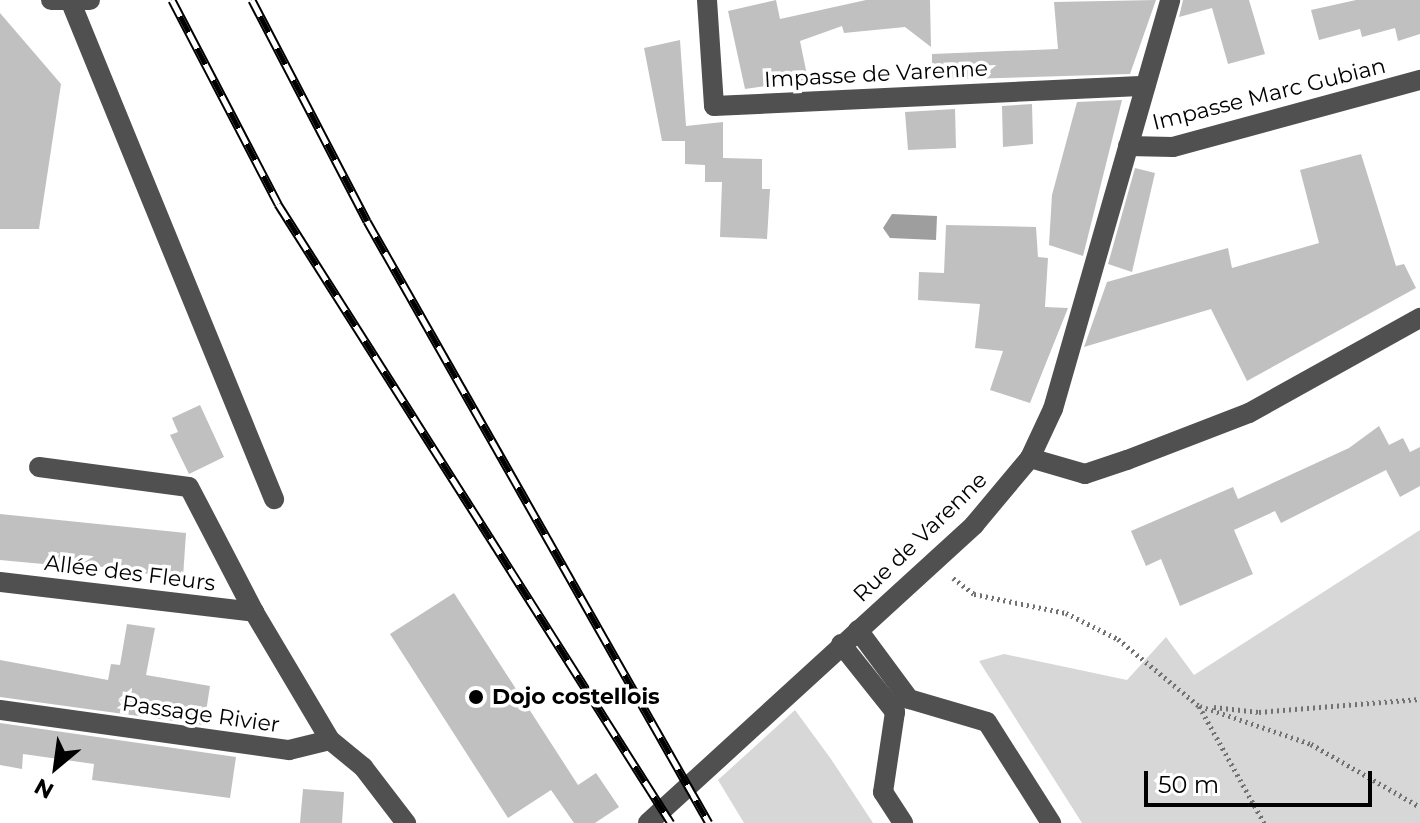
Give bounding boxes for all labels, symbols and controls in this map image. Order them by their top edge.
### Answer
street label: Impasse Marc Gubian [1150,52,1388,136]
street label: Impasse de Varenne [763,55,989,93]
street label: Rue de Varenne [848,466,992,608]
street label: Allée des Fleurs [43,549,217,597]
place label: Dojo costellois [492,684,660,710]
marker: Dojo costellois [467,688,485,706]
street label: Passage Rivier [121,690,281,738]
north arrow [16,727,96,807]
scale bar [1148,755,1376,805]
text: 50 m [1158,770,1219,799]
text: N [30,772,58,805]

